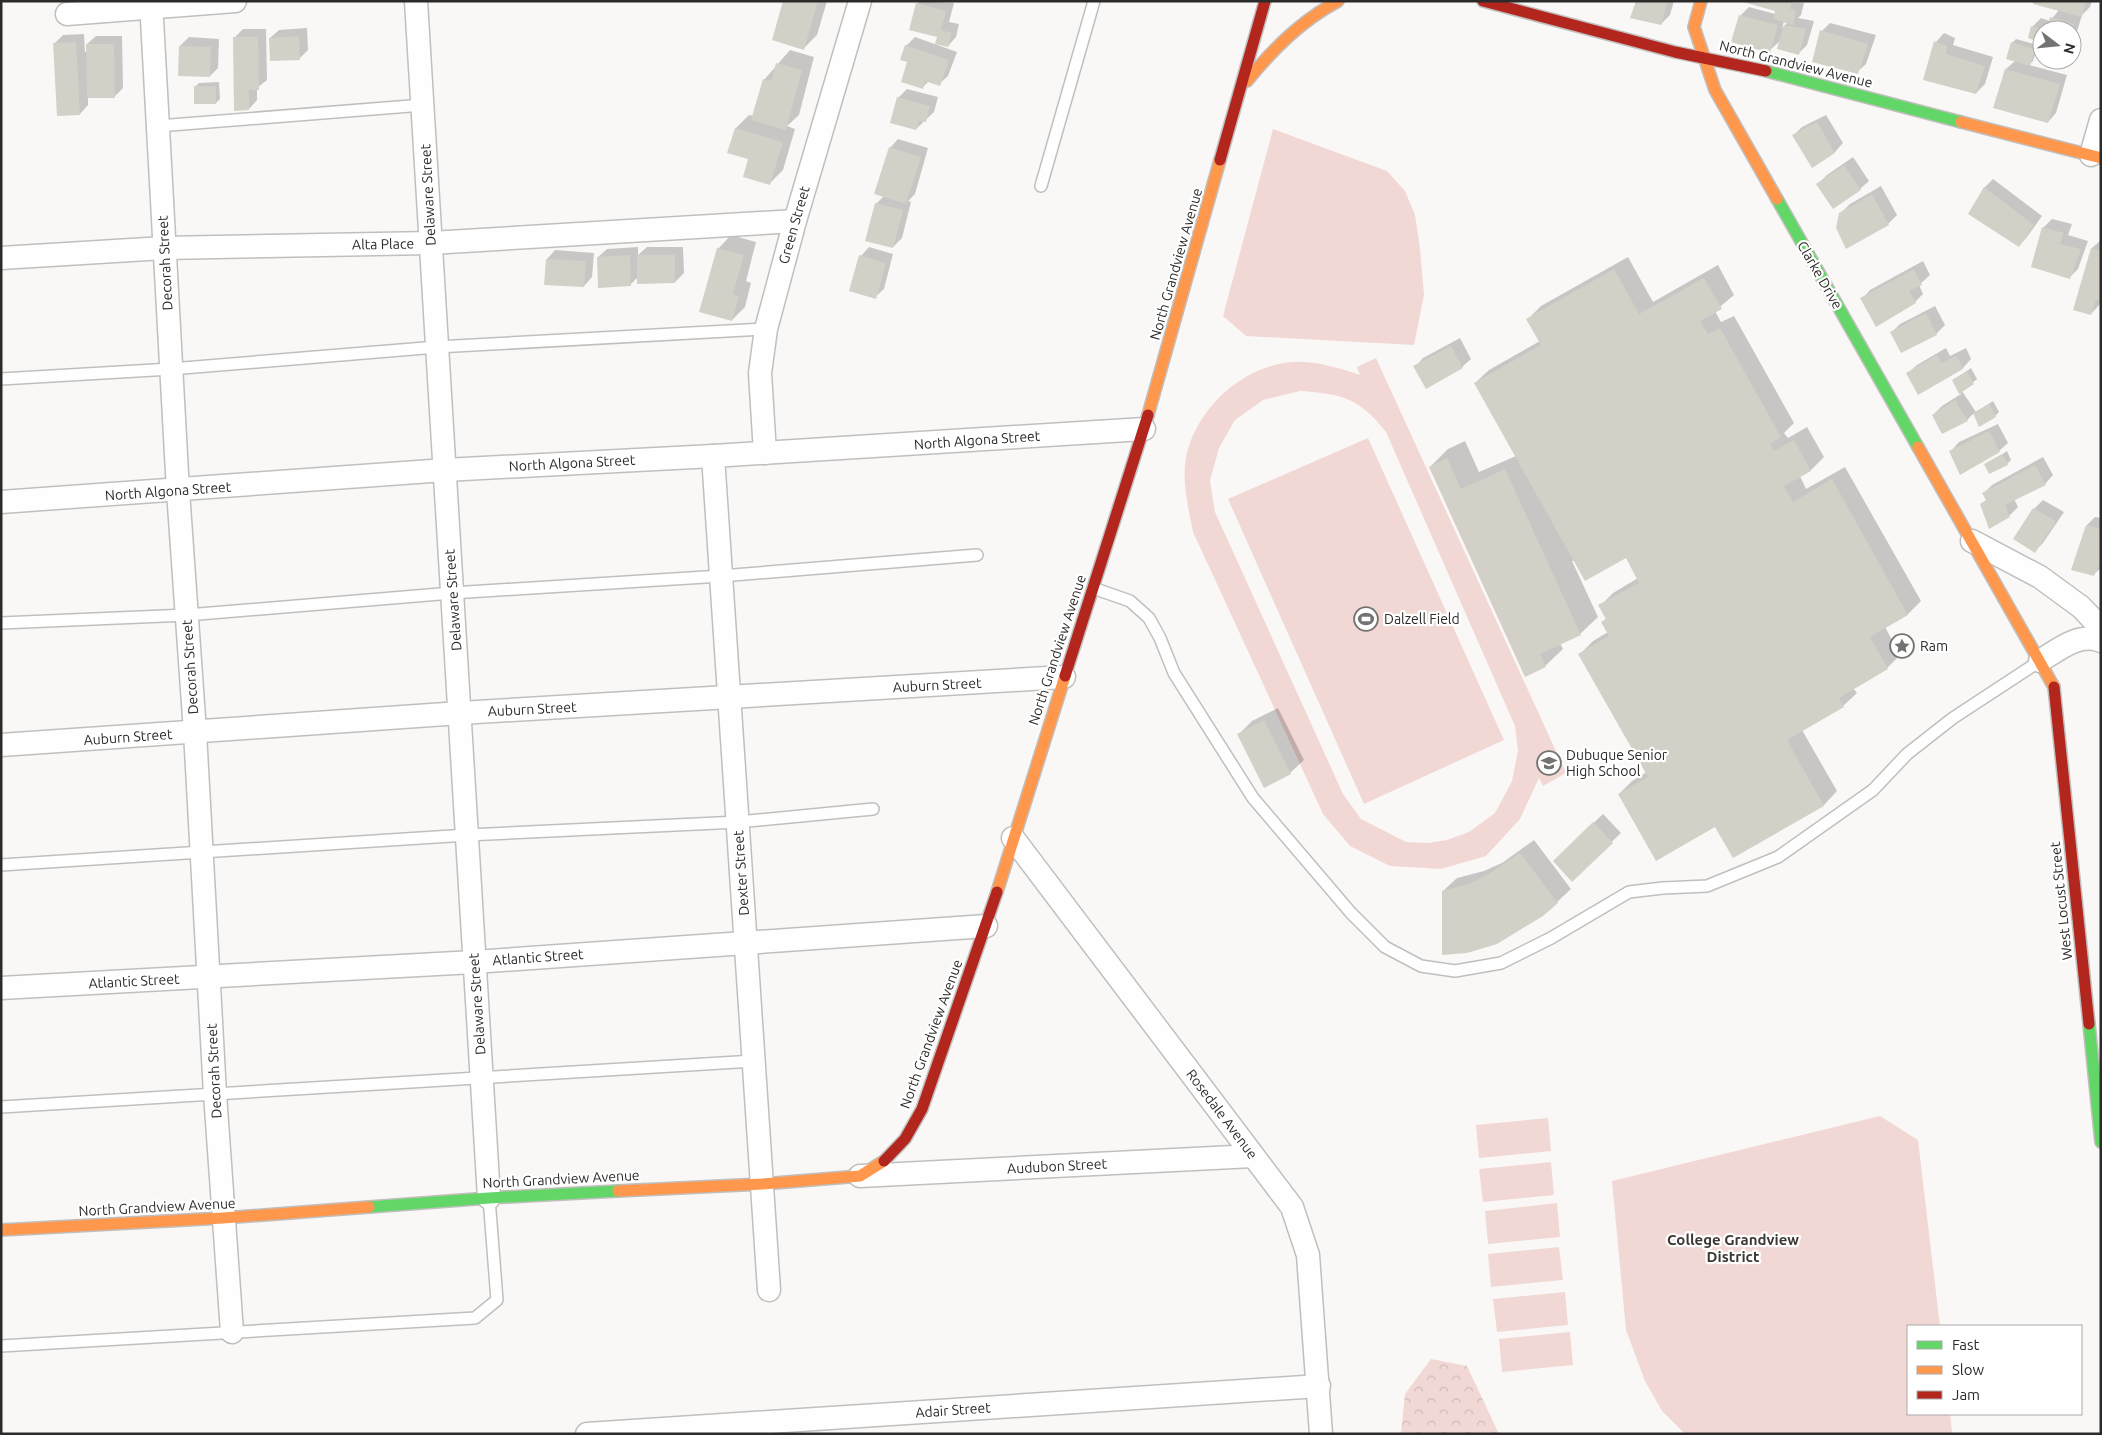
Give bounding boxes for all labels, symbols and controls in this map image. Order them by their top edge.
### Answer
north arrow [2032,20,2082,70]
street label: North Grandview Avenue [1718,37,1874,91]
text: N [2060,41,2079,56]
street label: Delaware Street [417,143,439,246]
street label: Green Street [775,184,813,266]
street label: North Grandview Avenue [1147,186,1205,342]
street label: Decorah Street [154,215,175,311]
street label: Alta Place [352,235,414,253]
street label: Clarke Drive [1794,238,1846,312]
street label: North Algona Street [913,428,1041,452]
street label: North Algona Street [508,452,636,474]
street label: North Algona Street [104,479,232,503]
street label: Delaware Street [441,548,465,651]
street label: North Grandview Avenue [1025,573,1089,727]
sports icon: Dalzell Field [1353,606,1379,632]
place label: Dalzell Field [1384,611,1460,627]
street label: Decorah Street [179,619,201,715]
place icon: Ram [1889,633,1915,659]
place label: Ram [1920,638,1948,654]
street label: Auburn Street [892,675,982,695]
street label: Auburn Street [487,699,577,719]
street label: Auburn Street [83,726,173,748]
place label: Dubuque Senior High School [1566,747,1668,779]
school or university icon: Dubuque Senior High School [1536,750,1562,776]
street label: Dexter Street [730,829,752,916]
street label: West Locust Street [2047,841,2075,961]
street label: Atlantic Street [492,946,585,968]
street label: Delaware Street [465,952,489,1055]
street label: North Grandview Avenue [897,957,965,1111]
street label: Atlantic Street [88,971,180,991]
street label: Decorah Street [203,1023,224,1119]
street label: Rosedale Avenue [1183,1066,1261,1162]
street label: Audubon Street [1007,1155,1108,1177]
street label: North Grandview Avenue [482,1167,640,1191]
street label: North Grandview Avenue [78,1195,236,1219]
district label: College Grandview District [1667,1231,1799,1265]
legend [1907,1325,2082,1415]
text: Fast [1952,1336,1980,1353]
text: Slow [1952,1361,1985,1378]
text: Jam [1952,1386,1980,1403]
street label: Adair Street [915,1399,992,1421]

